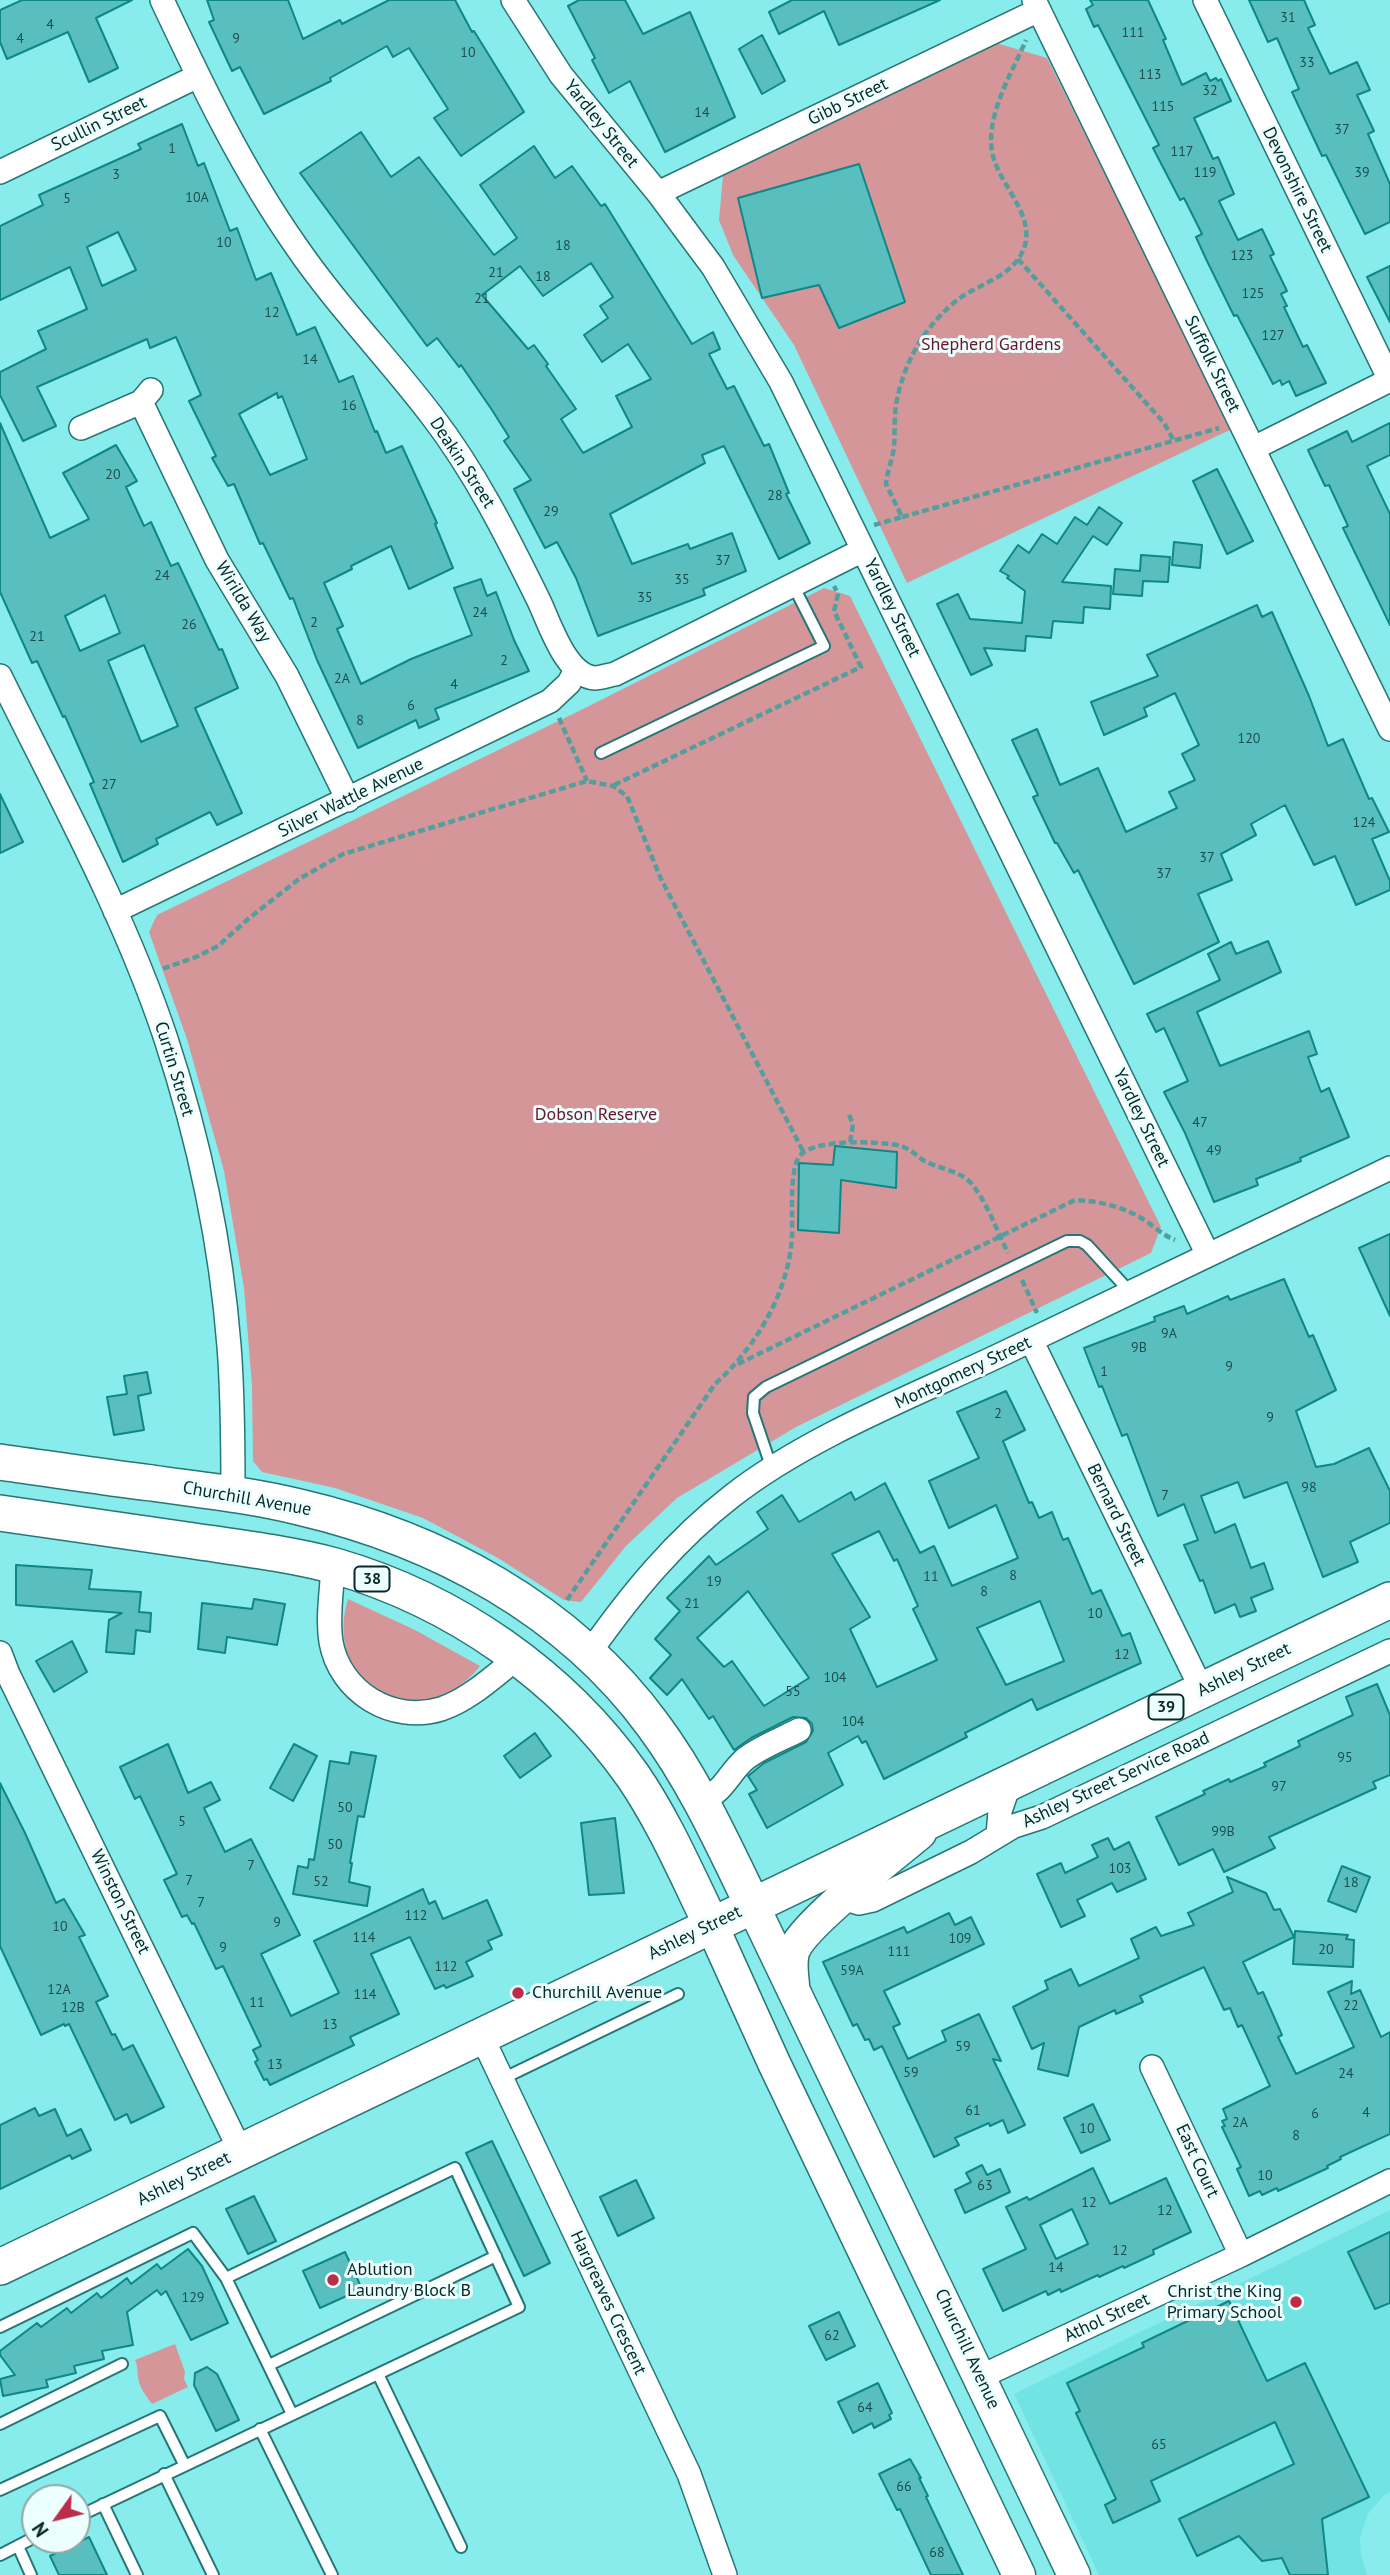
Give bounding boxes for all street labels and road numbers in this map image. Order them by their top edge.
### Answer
street label: Gibb Street [805,73,891,131]
street label: Yardley Street [559,76,643,172]
street label: Scullin Street [48,92,150,156]
street label: Devonshire Street [1257,124,1337,256]
street label: Suffolk Street [1179,312,1245,416]
street label: Deakin Street [425,414,499,512]
street label: Yardley Street [859,555,925,661]
street label: Wirilda Way [210,558,276,646]
street label: Silver Wattle Avenue [275,753,427,843]
street label: Curtin Street [149,1019,199,1119]
street label: Yardley Street [1108,1065,1174,1171]
street label: Montgomery Street [891,1332,1035,1414]
street label: Bernard Street [1082,1460,1150,1570]
street label: Churchill Avenue [181,1477,313,1521]
road number: 38 [354,1567,390,1592]
street label: Ashley Street [1194,1638,1294,1702]
road number: 39 [1148,1694,1184,1720]
street label: Ashley Street Service Road [1019,1727,1213,1833]
street label: Winston Street [85,1846,155,1958]
street label: Ashley Street [645,1901,745,1965]
street label: East Court [1171,2121,1223,2201]
street label: Ashley Street [134,2147,234,2211]
street label: Hargreaves Crescent [565,2227,651,2379]
street label: Churchill Avenue [930,2285,1004,2413]
street label: Athol Street [1061,2289,1153,2347]

